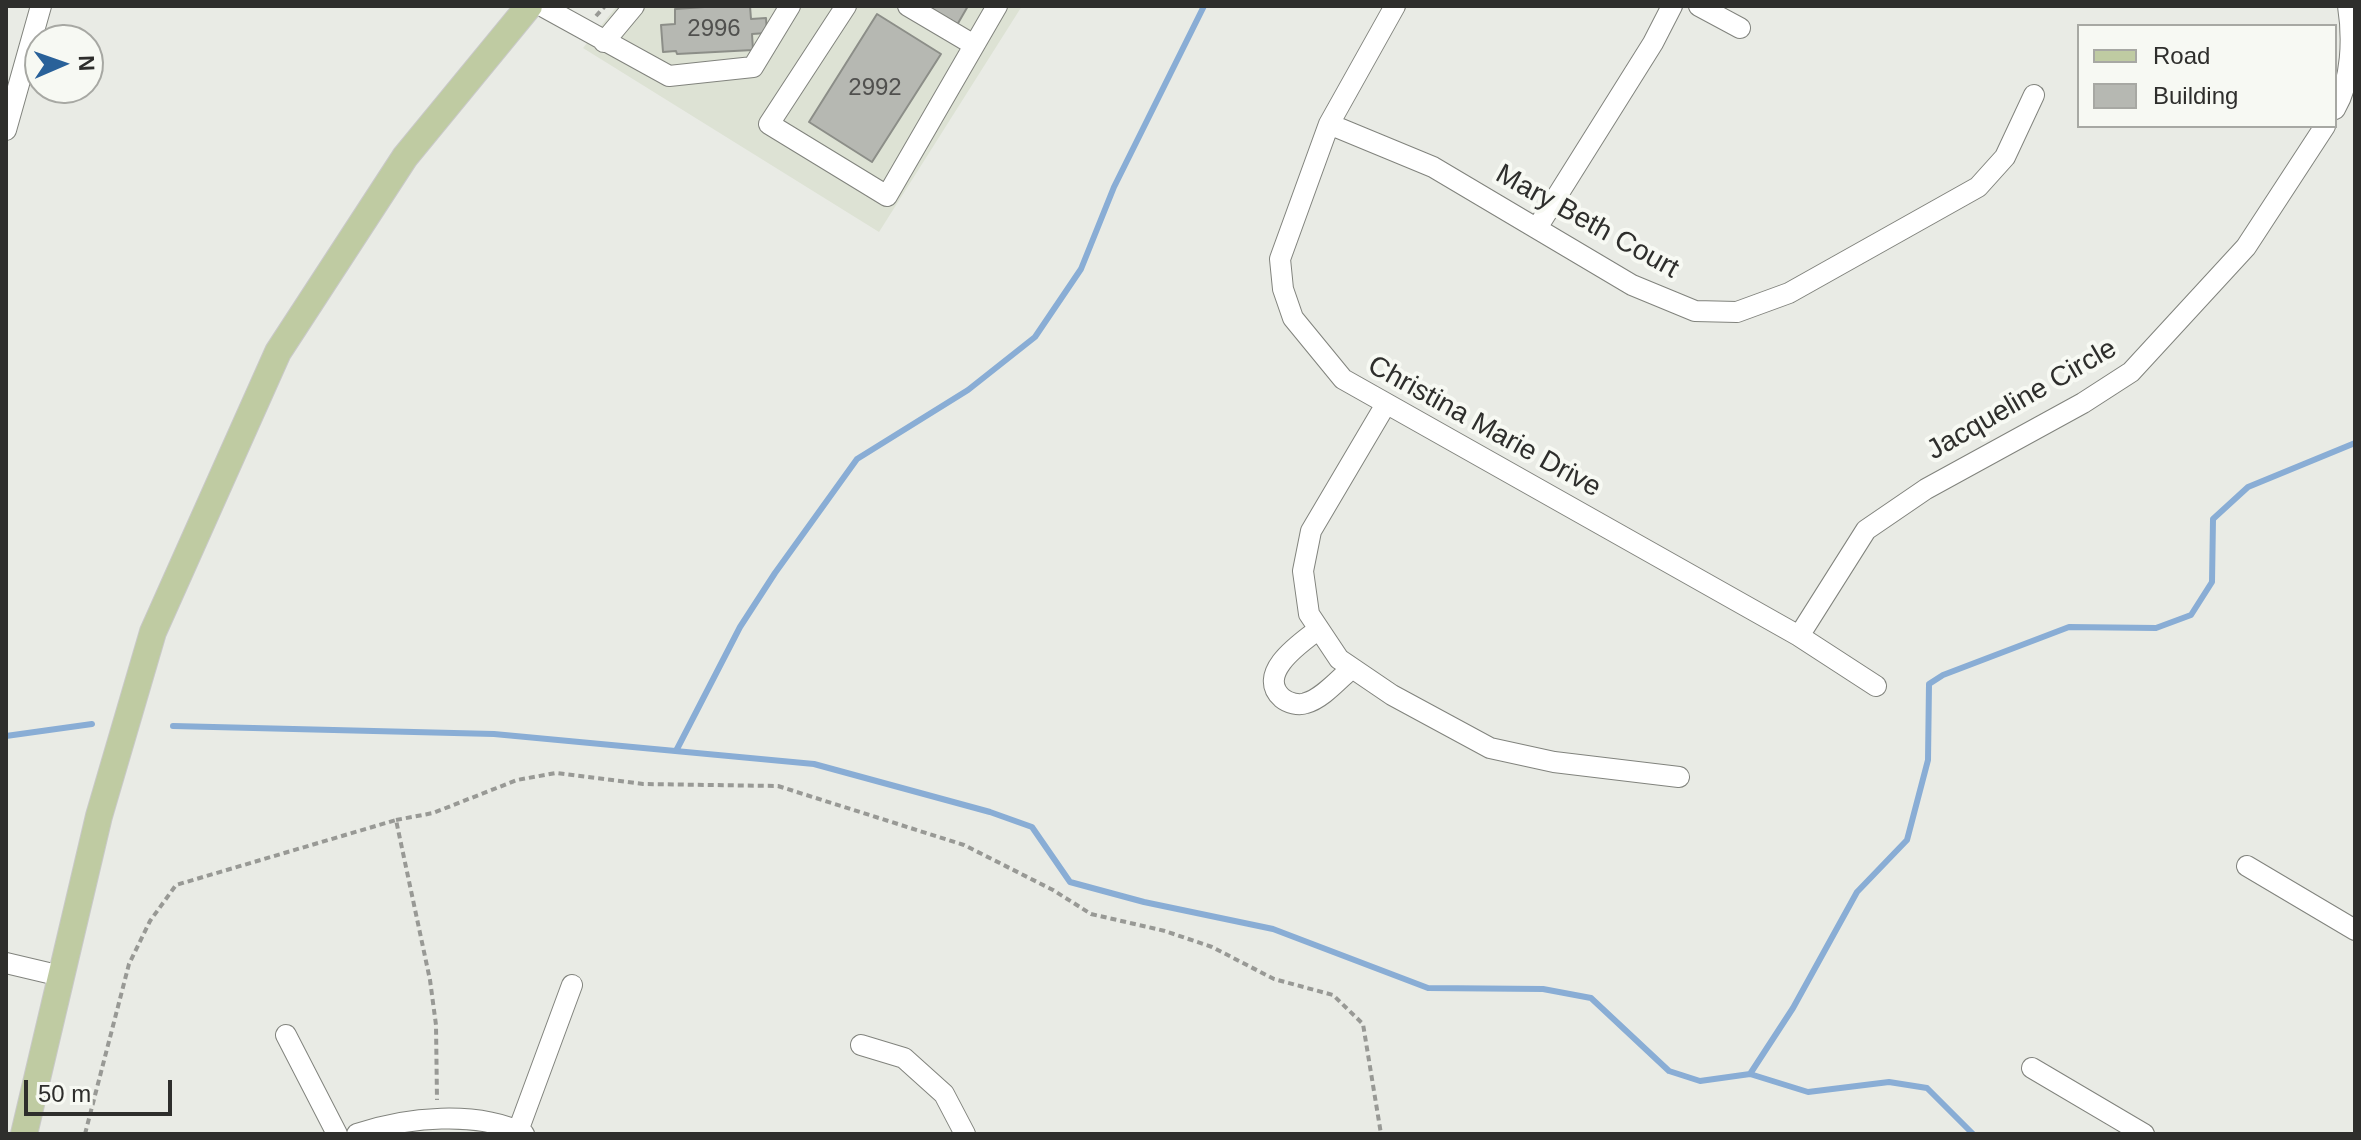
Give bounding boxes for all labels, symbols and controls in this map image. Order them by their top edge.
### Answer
house number: 2996 [687,15,741,43]
north arrow [24,24,104,104]
legend [2077,24,2337,128]
text: Road [2153,42,2210,69]
text: N [74,55,99,72]
house number: 2992 [848,74,902,102]
text: Building [2153,82,2238,109]
street label: Mary Beth Court [1490,158,1684,286]
street label: Jacqueline Circle [1921,332,2123,468]
street label: Christina Marie Drive [1362,349,1606,505]
scale bar [28,1064,176,1114]
text: 50 m [38,1080,91,1107]

